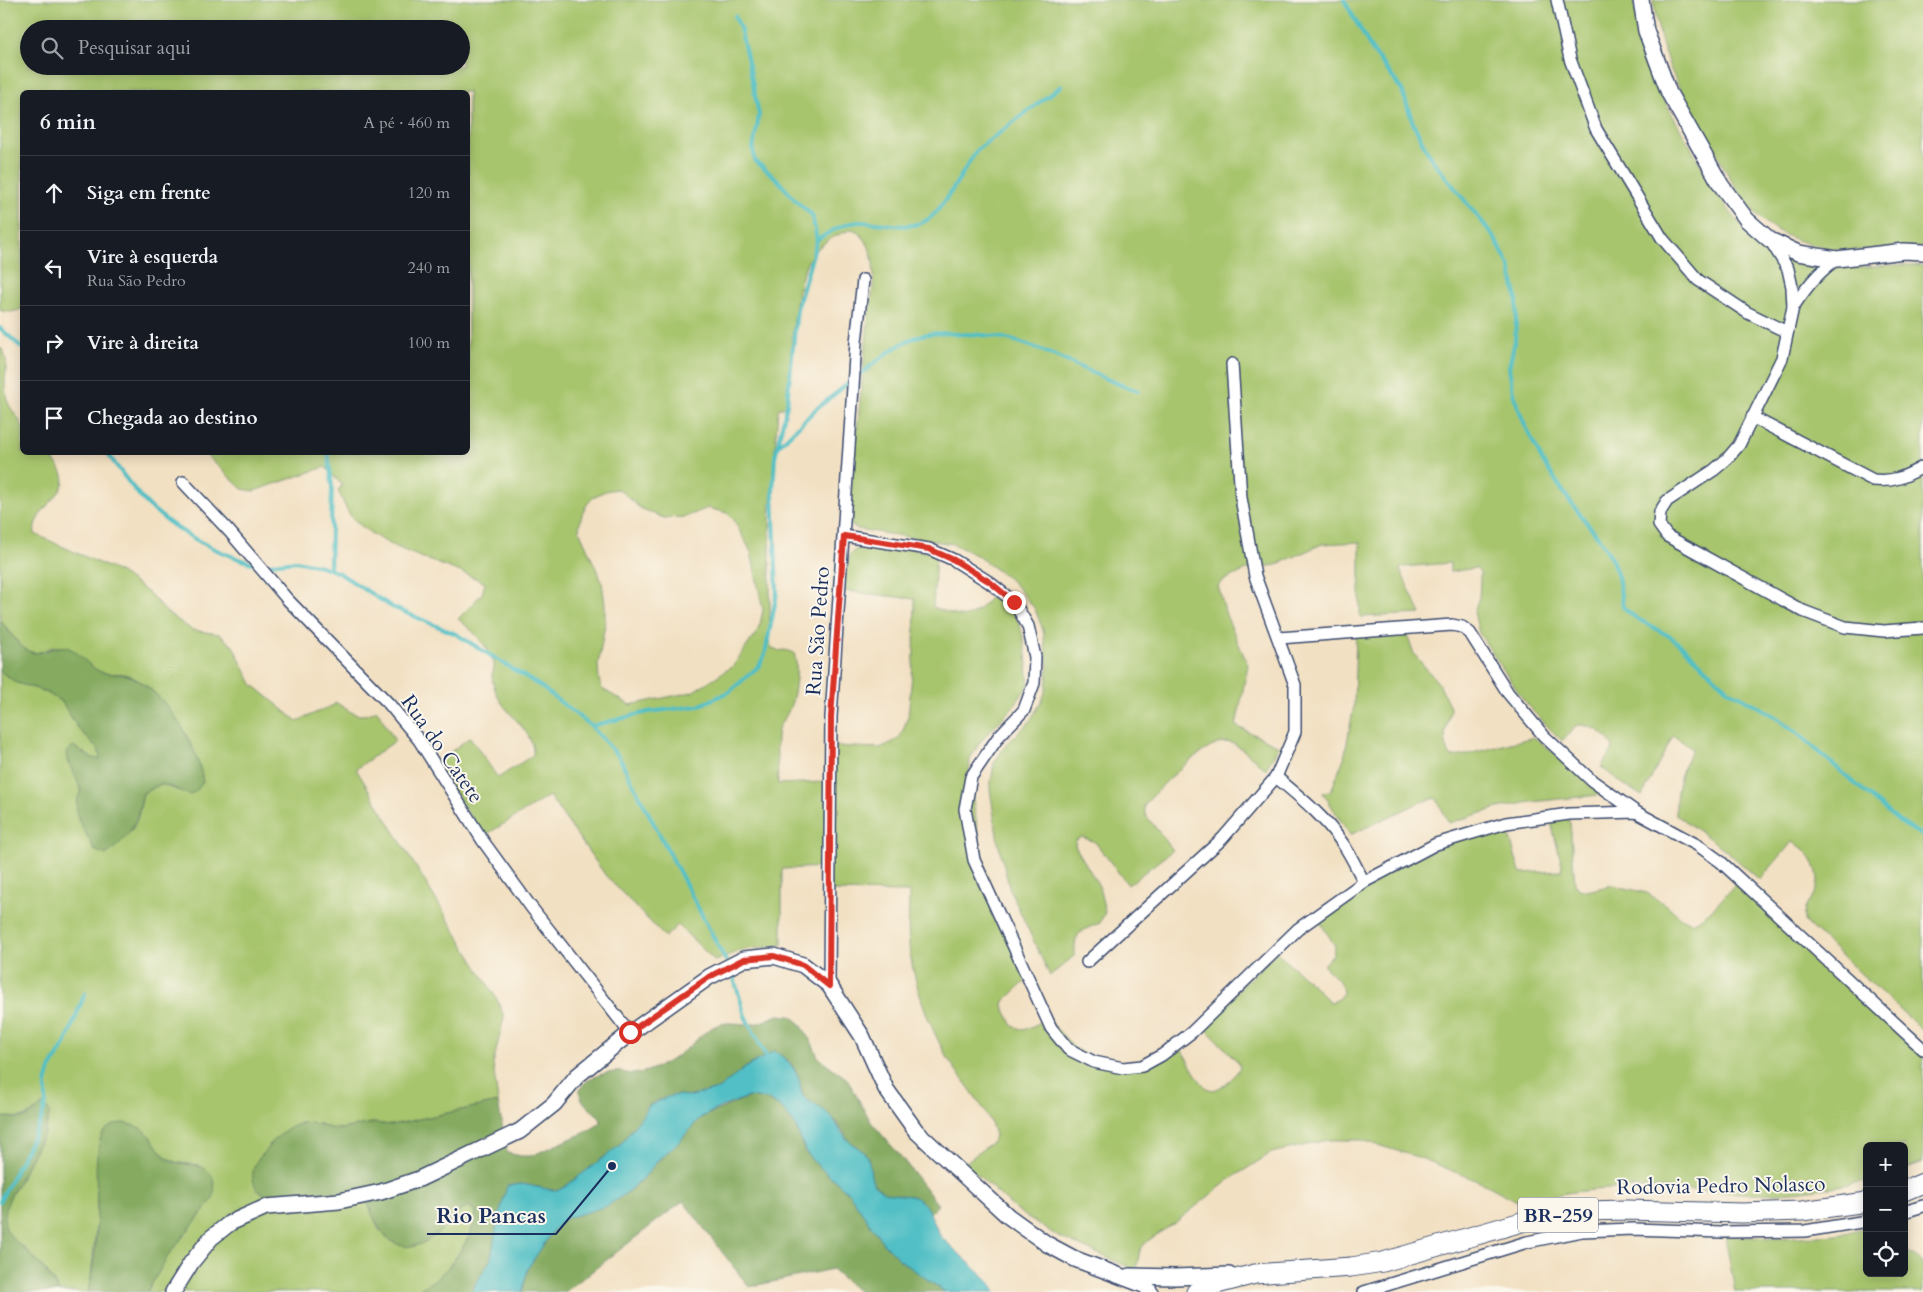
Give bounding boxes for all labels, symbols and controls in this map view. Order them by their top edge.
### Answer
search box [20,20,470,75]
icon: search [38,34,66,62]
text: Pesquisar aqui [78,35,191,61]
text: 6 min [40,108,96,137]
text: A pé · 460 m [363,112,450,134]
icon: ahead [40,179,68,207]
text: Siga em frente [87,180,211,206]
text: 120 m [408,182,450,204]
text: Vire à esquerda [87,244,218,270]
icon: left [40,254,68,282]
text: 240 m [408,257,450,279]
text: Rua São Pedro [87,270,186,292]
icon: right [40,329,68,357]
text: Vire à direita [87,330,199,356]
text: 100 m [408,332,450,354]
icon: arrive [40,404,68,432]
text: Chegada ao destino [87,405,258,431]
street label: Rua São Pedro [799,565,837,697]
route end [1003,591,1026,614]
street label: Rua do Catete [394,689,490,809]
route start [619,1021,642,1044]
map controls [1863,1142,1908,1277]
button: + [1863,1142,1908,1187]
street label: Rodovia Pedro Nolasco [1616,1170,1826,1202]
button: − [1863,1187,1908,1232]
callout: Rio Pancas [427,1197,556,1234]
road number: BR-259 [1518,1198,1598,1232]
text: Rio Pancas [436,1201,546,1231]
button: locate [1863,1232,1908,1277]

